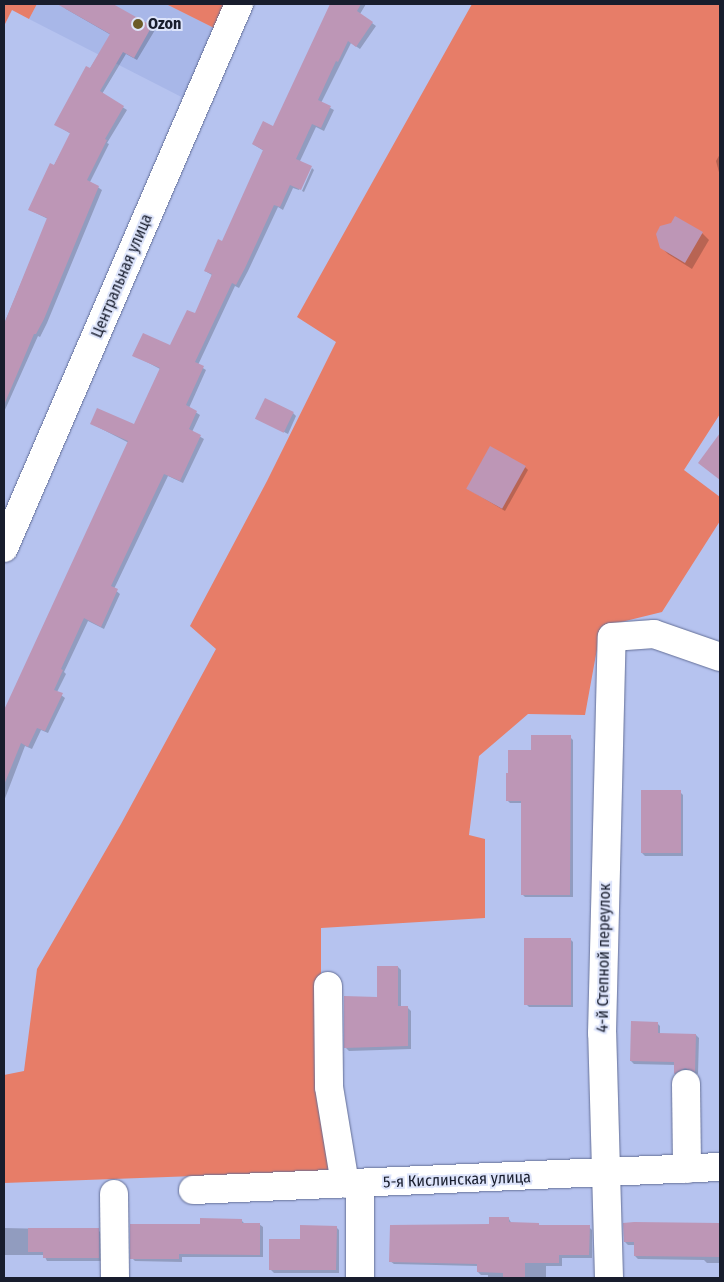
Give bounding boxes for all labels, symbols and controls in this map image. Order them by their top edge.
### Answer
place label: Ozon [148,14,181,34]
marker: Ozon [132,18,144,30]
street label: Центральная улица [87,211,157,341]
street label: 4-й Степной переулок [593,883,615,1033]
street label: 5-я Кислинская улица [383,1168,531,1192]

